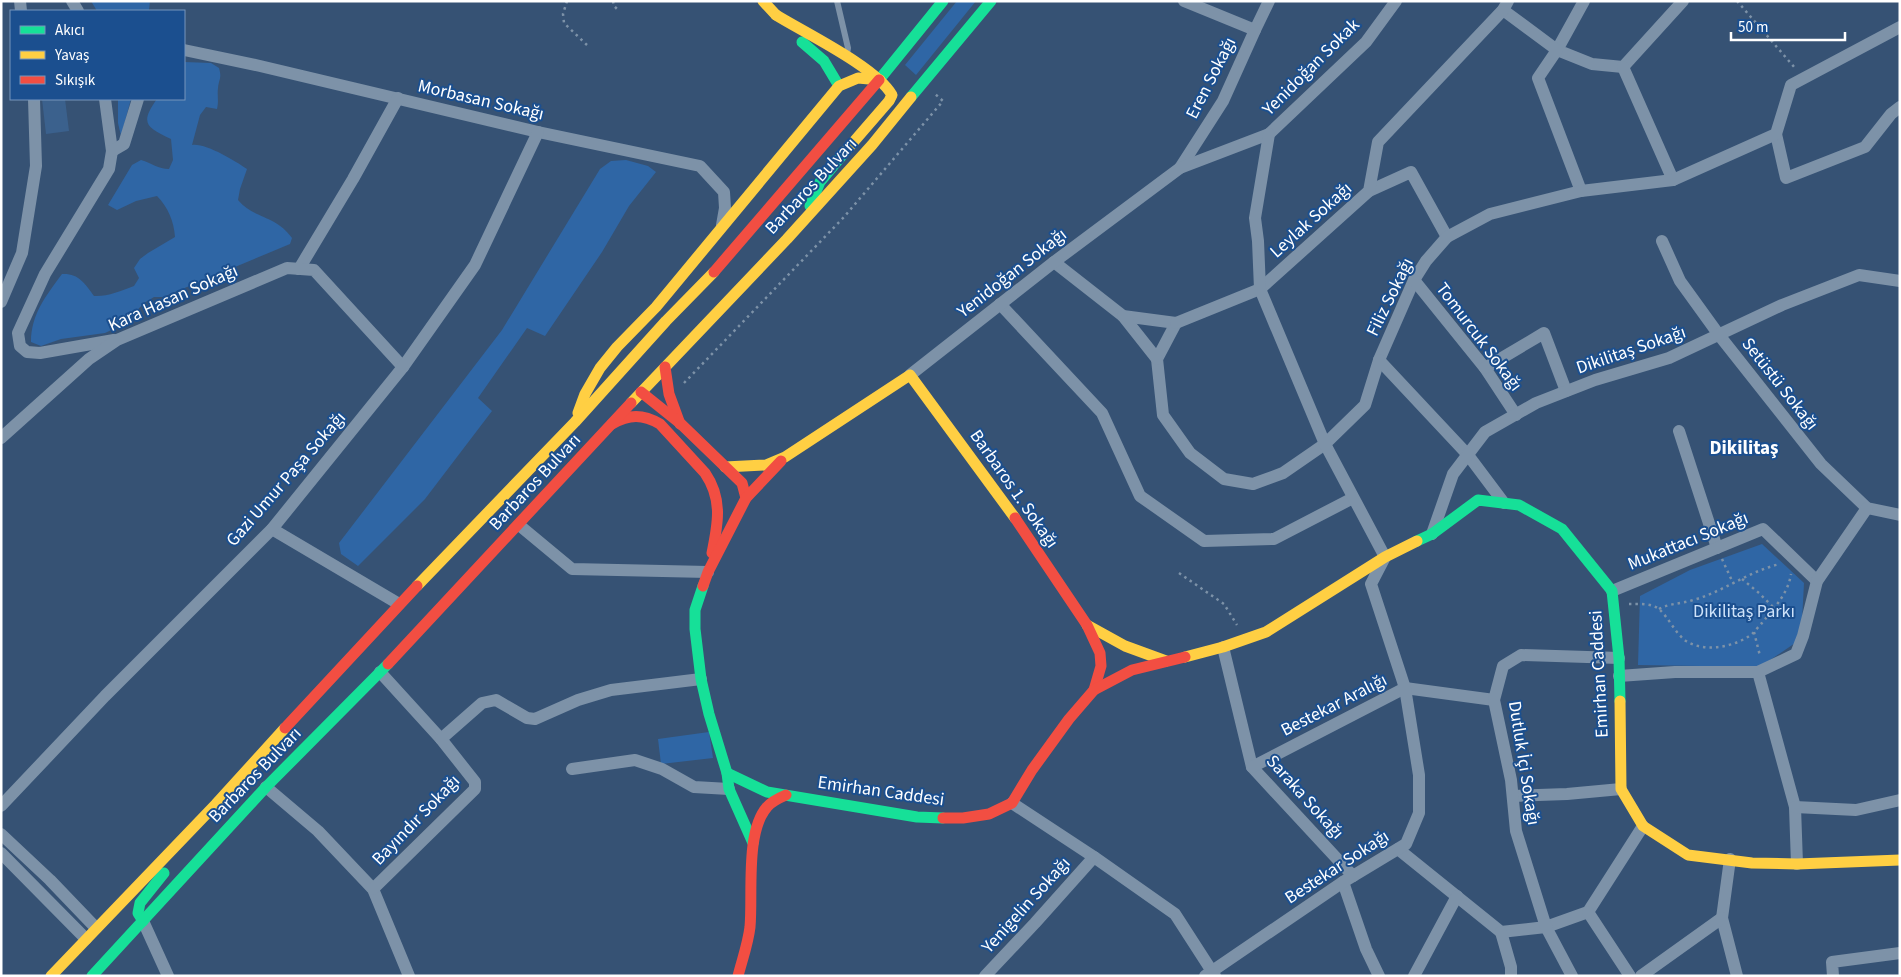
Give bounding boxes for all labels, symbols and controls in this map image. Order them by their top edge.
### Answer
legend [10,10,185,100]
scale bar [1731,10,1845,42]
street label: Yenidoğan Sokak [1256,13,1365,122]
text: 50 m [1738,17,1768,38]
text: Akıcı [55,20,85,41]
street label: Eren Sokağı [1180,33,1242,123]
text: Yavaş [54,45,89,66]
text: Sıkışık [55,70,96,91]
street label: Morbasan Sokağı [416,73,546,127]
street label: Barbaros Bulvarı [759,132,863,240]
street label: Leylak Sokağı [1264,176,1358,264]
street label: Yenidoğan Sokağı [951,222,1072,324]
street label: Filiz Sokağı [1360,254,1420,340]
street label: Kara Hasan Sokağı [104,258,242,338]
street label: Tomurcuk Sokağı [1430,277,1528,397]
street label: Dikilitaş Sokağı [1573,320,1689,380]
street label: Setüstü Sokağı [1736,332,1824,436]
street label: Gazi Umur Paşa Sokağı [220,406,352,552]
street label: Barbaros 1. Sokağı [964,425,1064,553]
street label: Barbaros Bulvarı [483,428,587,536]
district label: Dikilitaş [1710,435,1778,462]
street label: Mukattacı Sokağı [1624,505,1752,577]
park label: Dikilitaş Parkı [1693,599,1795,624]
street label: Emirhan Caddesi [1583,610,1615,738]
street label: Bestekar Aralığı [1277,667,1391,743]
street label: Dutluk İçi Sokağı [1502,699,1546,827]
street label: Barbaros Bulvarı [203,722,307,828]
street label: Saraka Sokağı [1260,749,1350,845]
street label: Bayındır Sokağı [366,769,466,871]
street label: Emirhan Caddesi [816,770,946,812]
street label: Bestekar Sokağı [1280,824,1394,910]
street label: Yenigelin Sokağı [975,851,1076,959]

